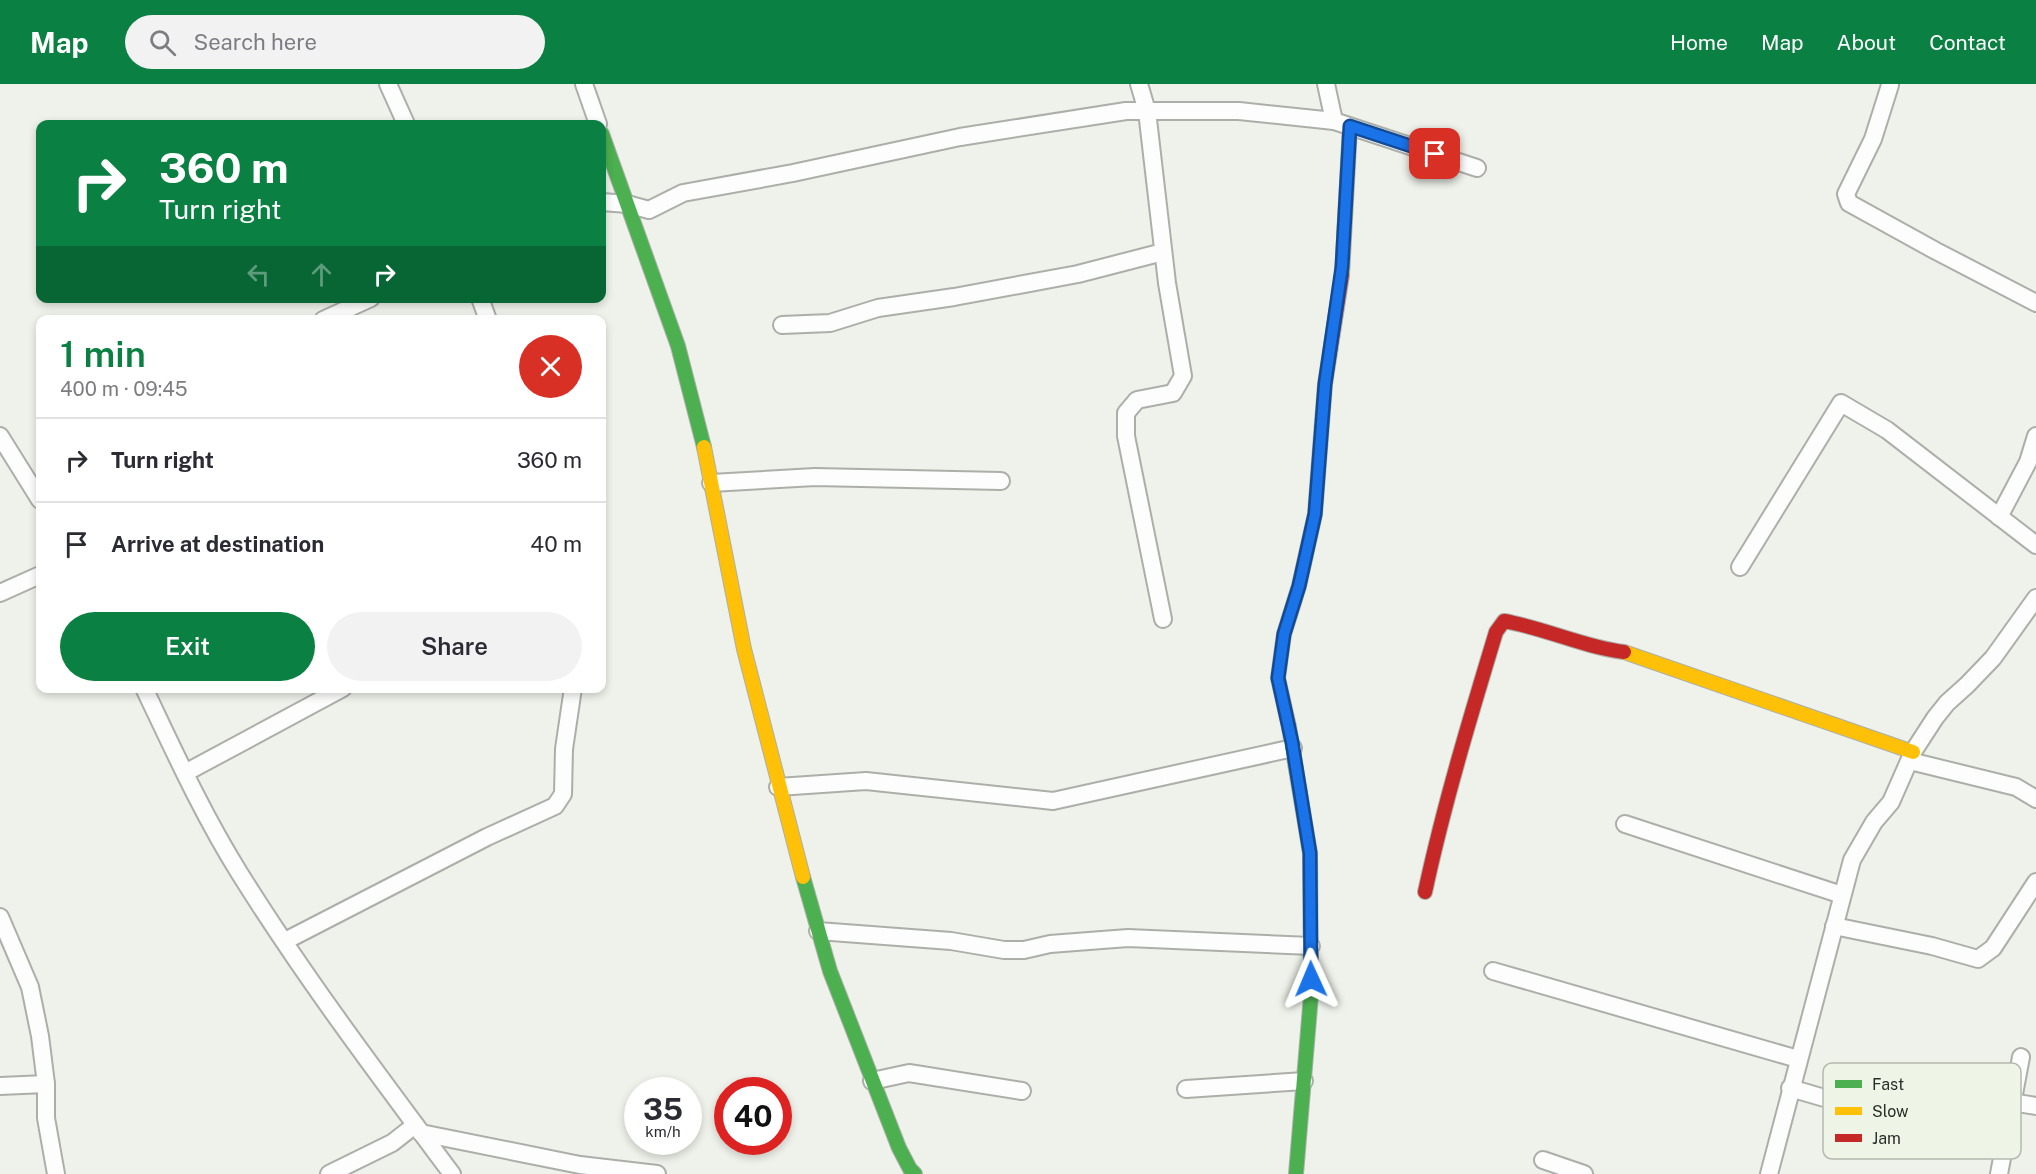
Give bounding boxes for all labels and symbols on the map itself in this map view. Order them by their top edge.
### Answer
pin [1409,128,1460,179]
position arrow [1279,947,1343,1011]
legend [1823,1063,2021,1159]
text: Fast [1872,1075,1904,1094]
speed limit sign: 40 [714,1077,792,1155]
text: Slow [1872,1102,1909,1121]
text: Jam [1872,1129,1901,1148]

